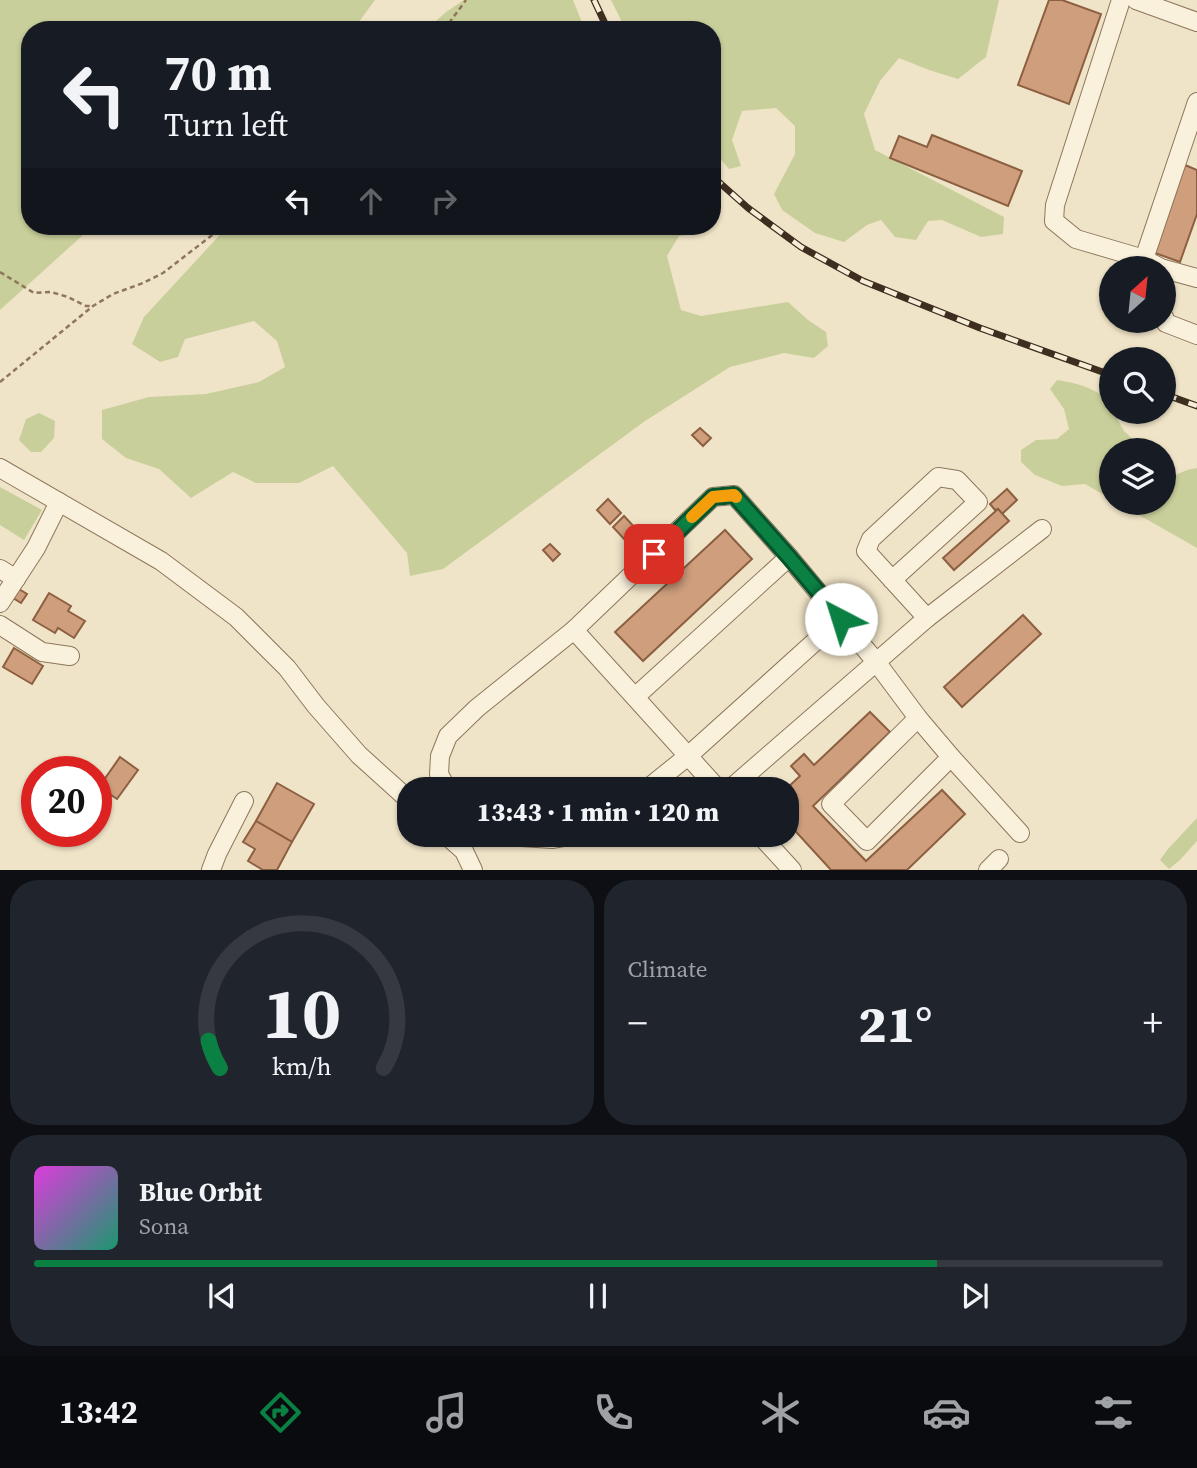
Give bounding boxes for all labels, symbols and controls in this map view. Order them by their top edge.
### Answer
text: 70 m [164,39,272,106]
icon: left [49,49,140,140]
text: Turn left [164,103,288,147]
icon: left [279,182,317,220]
icon: ahead [352,182,390,220]
icon: right [425,182,463,220]
north arrow [1099,256,1176,332]
map controls [1099,256,1176,515]
button: search [1099,347,1176,424]
button: layers [1099,438,1176,515]
pin [624,524,684,584]
icon: arrive [635,535,673,573]
position arrow [804,582,878,656]
speed limit sign: 20 [21,756,112,847]
text: 13:43 · 1 min · 120 m [477,794,719,830]
text: Climate [628,953,707,985]
text: 10 [262,964,341,1063]
text: 21° [858,988,932,1059]
text: − [628,997,648,1049]
text: + [1143,997,1163,1049]
text: km/h [272,1049,332,1083]
text: Blue Orbit [139,1174,262,1210]
text: Sona [139,1210,189,1242]
icon: previous [203,1277,241,1315]
icon: pause [579,1277,617,1315]
icon: next [956,1277,994,1315]
icon: directions [256,1388,305,1437]
icon: music [422,1388,471,1437]
icon: phone [589,1388,638,1437]
icon: climate [756,1388,805,1437]
icon: car [922,1388,971,1437]
icon: filters [1089,1388,1138,1437]
text: 13:42 [59,1390,138,1434]

